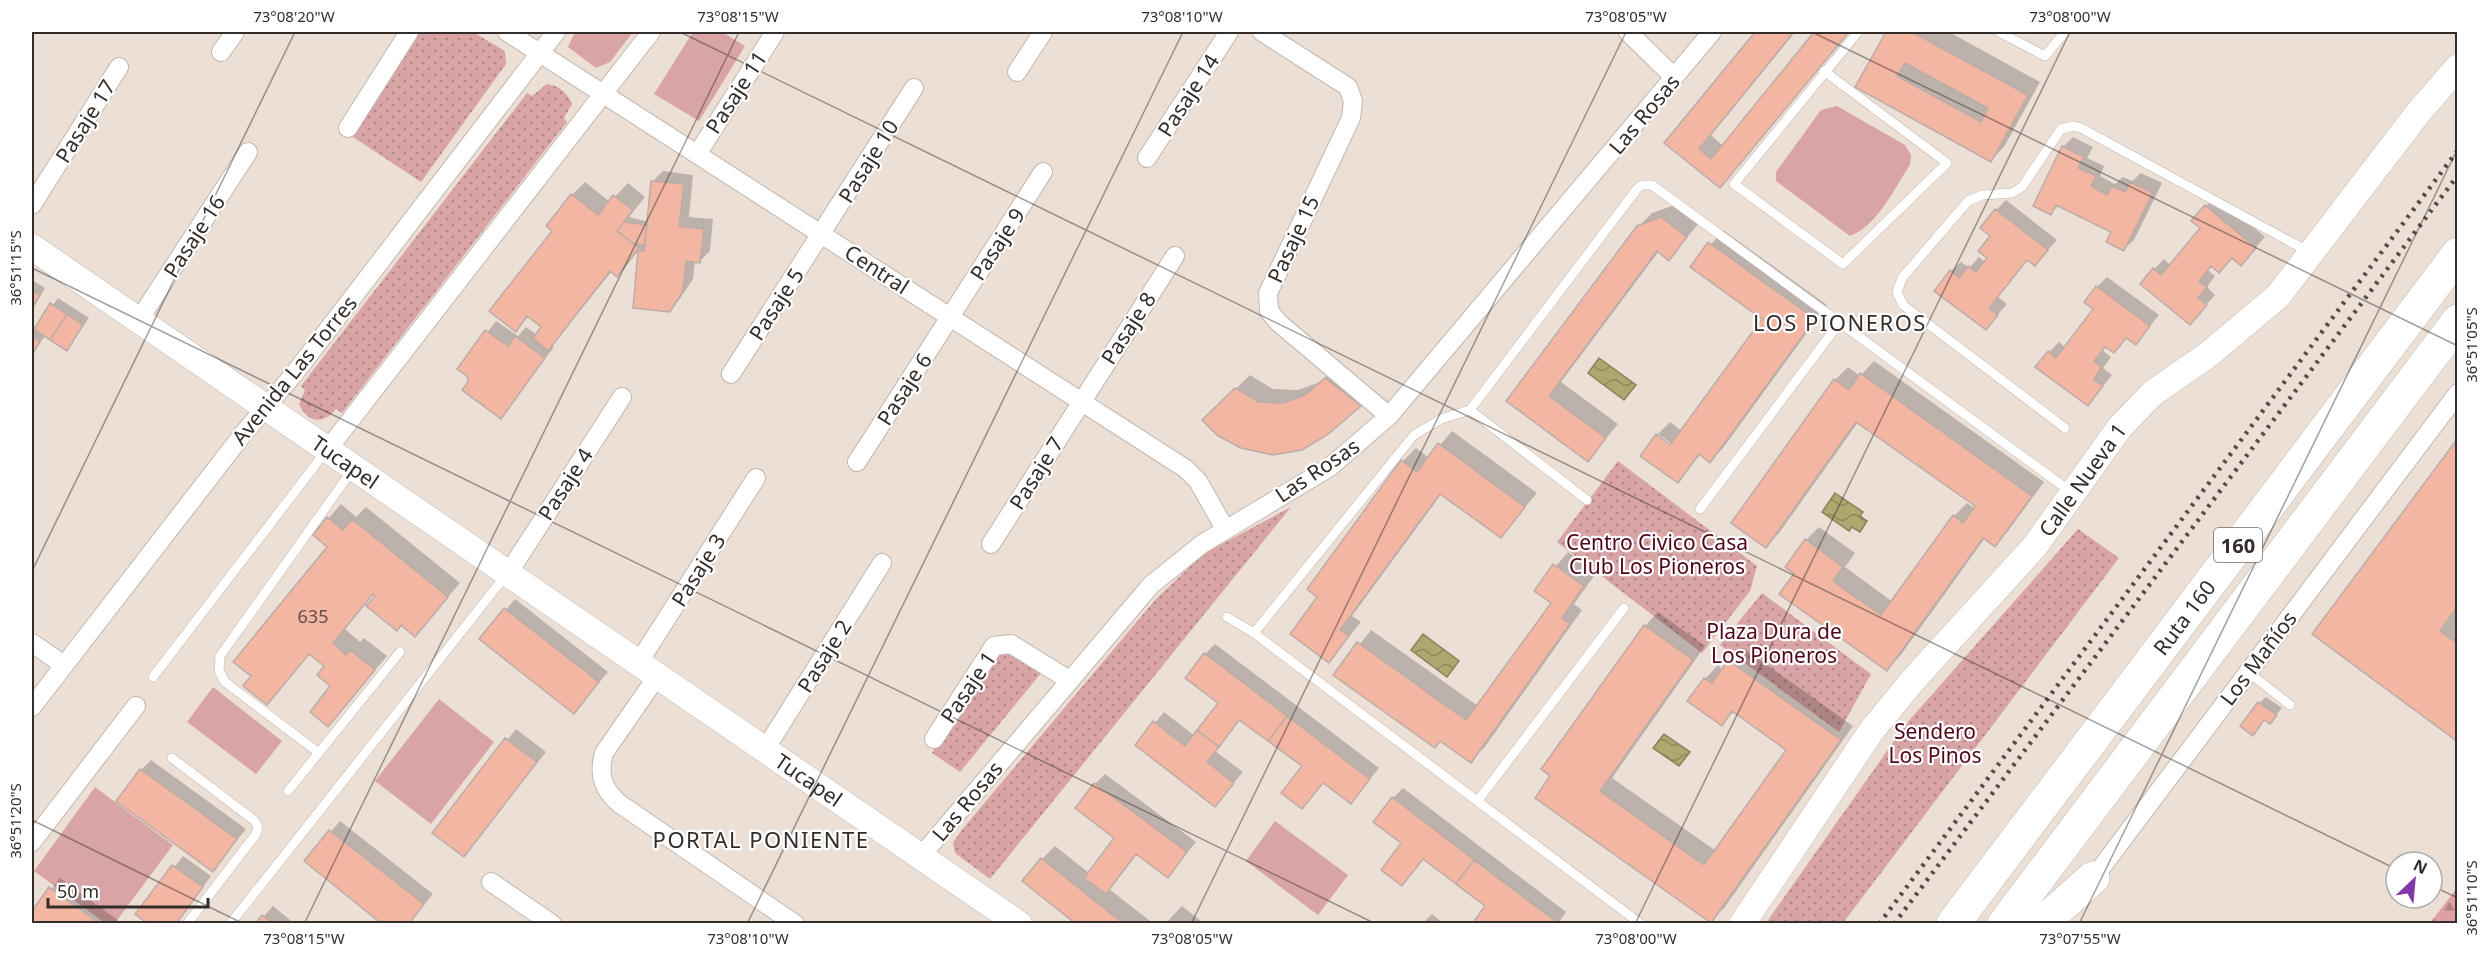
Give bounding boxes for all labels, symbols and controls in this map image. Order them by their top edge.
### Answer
text: 73°08'20"W [253,6,335,26]
text: 73°08'15"W [697,6,779,26]
text: 73°08'10"W [1141,6,1223,26]
text: 73°08'05"W [1585,6,1667,26]
text: 73°08'00"W [2029,6,2111,26]
street label: Pasaje 11 [699,45,773,139]
street label: Pasaje 14 [1151,48,1225,142]
street label: Las Rosas [1602,68,1686,160]
street label: Pasaje 17 [48,74,122,168]
street label: Pasaje 10 [831,114,905,208]
street label: Pasaje 16 [157,189,231,283]
street label: Pasaje 15 [1261,191,1325,287]
street label: Pasaje 9 [963,202,1031,286]
text: 36°51'15"S [5,230,25,306]
street label: Central [840,238,914,300]
street label: Pasaje 5 [742,262,810,346]
street label: Pasaje 8 [1094,286,1162,370]
street label: Avenida Las Torres [225,289,363,451]
district label: LOS PIONEROS [1753,307,1927,337]
text: 36°51'05"S [2461,307,2481,383]
street label: Pasaje 6 [870,347,938,431]
street label: Calle Nueva 1 [2032,417,2133,542]
street label: Tucapel [306,429,385,495]
street label: Pasaje 7 [1003,431,1069,515]
street label: Las Rosas [1269,432,1365,508]
street label: Pasaje 4 [531,442,599,526]
street label: Pasaje 3 [665,528,731,612]
park label: Centro Civico Casa Club Los Pioneros [1566,528,1748,580]
road number: 160 [2214,528,2262,562]
street label: Ruta 160 [2147,574,2221,660]
house number: 635 [298,604,328,628]
street label: Los Mañíos [2213,605,2303,711]
street label: Pasaje 2 [791,614,857,698]
park label: Plaza Dura de Los Pioneros [1706,617,1842,669]
street label: Pasaje 1 [934,646,1002,728]
park label: Sendero Los Pinos [1888,717,1982,769]
street label: Tucapel [770,747,848,813]
street label: Las Rosas [925,755,1009,847]
text: 36°51'20"S [5,783,25,859]
district label: PORTAL PONIENTE [653,824,869,854]
north arrow [2384,850,2444,910]
text: N [2410,854,2431,879]
text: 36°51'10"S [2461,860,2481,936]
scale bar [48,871,208,909]
text: 50 m [57,879,99,903]
text: 73°08'15"W [263,928,345,948]
text: 73°08'10"W [707,928,789,948]
text: 73°08'05"W [1151,928,1233,948]
text: 73°08'00"W [1595,928,1677,948]
text: 73°07'55"W [2039,928,2121,948]

